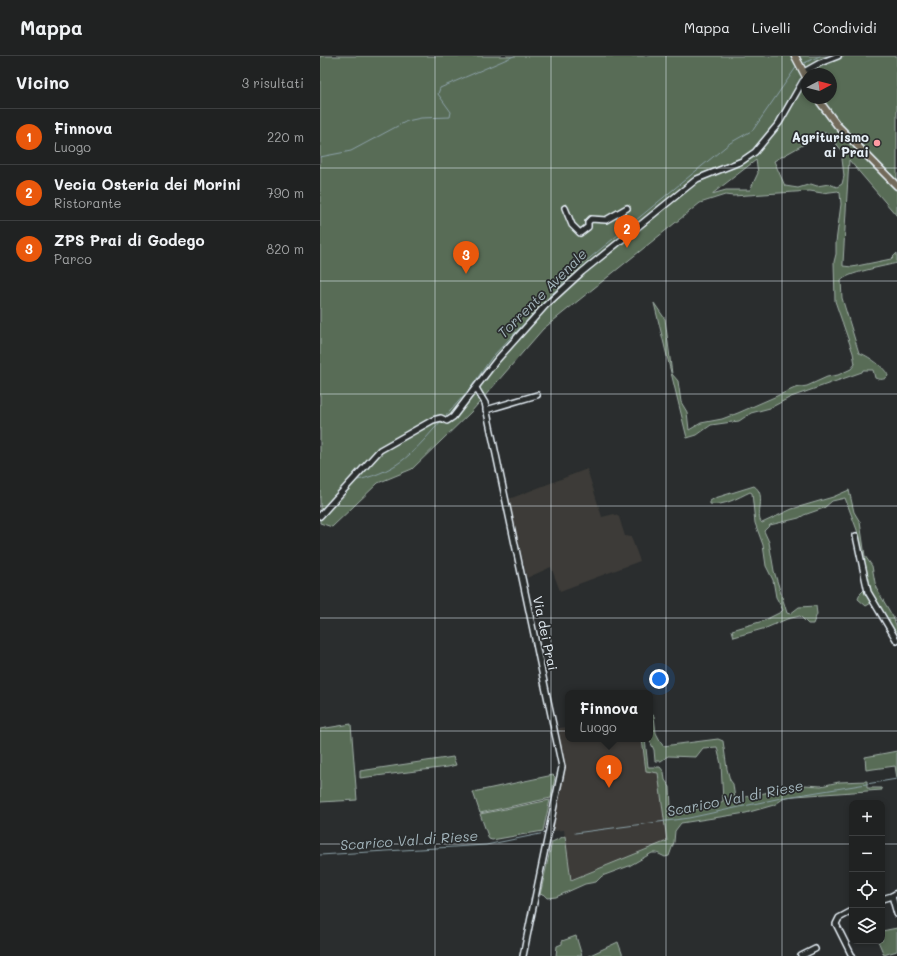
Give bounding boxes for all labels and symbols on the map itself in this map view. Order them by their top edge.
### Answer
north arrow [801,68,837,104]
place label: Agriturismo ai Prai [792,128,869,160]
marker: Agriturismo ai Prai [872,138,882,148]
pin: 2 [614,215,640,248]
pin: 3 [453,241,479,274]
water label: Torrente Avenale [493,244,591,342]
street label: Via dei Prai [530,594,562,672]
your location [649,669,669,689]
pin: 1 [596,755,622,788]
water label: Scarico Val di Riese [665,775,805,821]
water label: Scarico Val di Riese [339,826,479,854]

